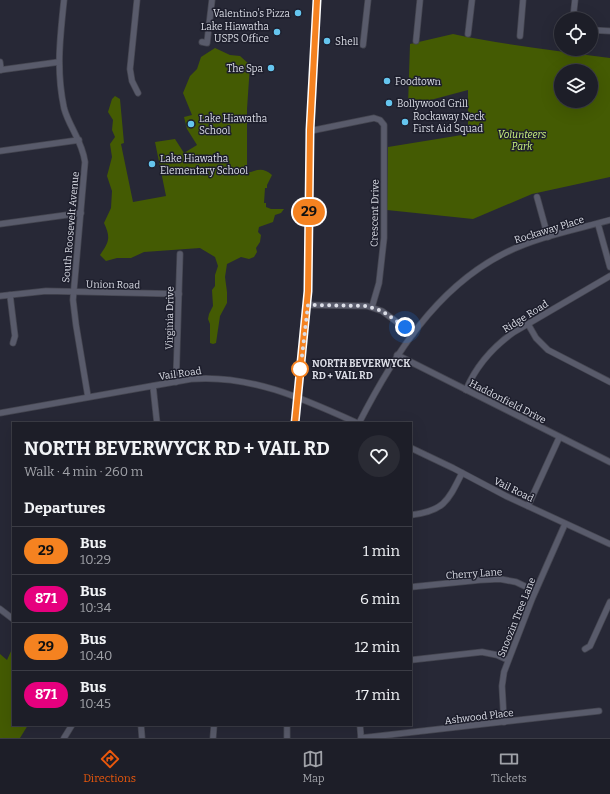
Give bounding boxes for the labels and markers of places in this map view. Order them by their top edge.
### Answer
place label: Valentino's Pizza [213,8,291,20]
marker: Valentino's Pizza [293,8,303,18]
place label: Lake Hiawatha USPS Office [201,21,270,45]
marker: Lake Hiawatha USPS Office [272,27,282,37]
marker: Shell [322,36,332,46]
place label: Shell [335,36,359,48]
place label: The Spa [226,63,264,75]
marker: The Spa [266,63,276,73]
marker: Foodtown [382,76,392,86]
place label: Foodtown [395,76,442,88]
marker: Bollywood Grill [384,98,394,108]
place label: Bollywood Grill [397,98,468,110]
place label: Rockaway Neck First Aid Squad [413,111,485,135]
place label: Lake Hiawatha School [199,113,268,137]
marker: Rockaway Neck First Aid Squad [400,117,410,127]
marker: Lake Hiawatha School [186,119,196,129]
place label: Lake Hiawatha Elementary School [160,153,248,177]
marker: Lake Hiawatha Elementary School [147,159,157,169]
place label: NORTH BEVERWYCK RD + VAIL RD [312,358,411,382]
marker: NORTH BEVERWYCK RD + VAIL RD [291,360,309,378]

